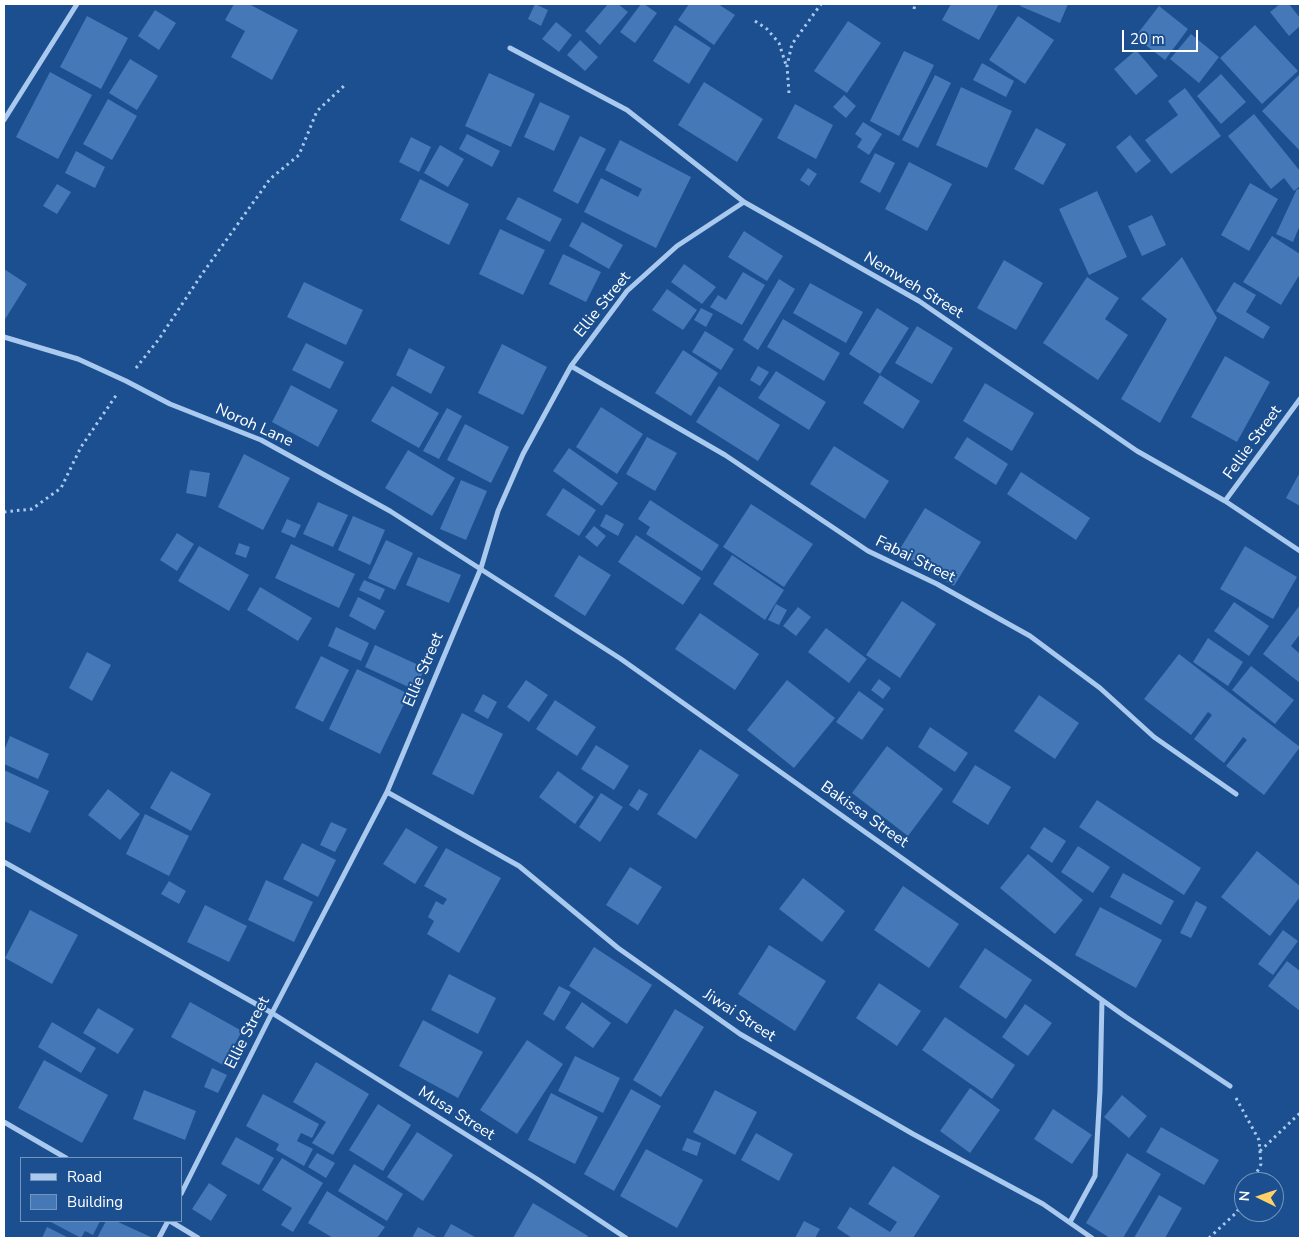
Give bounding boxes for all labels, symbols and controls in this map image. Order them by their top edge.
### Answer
scale bar [1124,20,1200,52]
text: 20 m [1130,29,1165,49]
street label: Nemweh Street [860,249,966,323]
street label: Ellie Street [571,268,635,342]
street label: Noroh Lane [212,400,296,452]
street label: Fellie Street [1220,402,1286,484]
street label: Fabai Street [872,532,958,588]
street label: Ellie Street [400,630,448,710]
street label: Bakissa Street [816,778,912,852]
street label: Jiwai Street [699,986,779,1046]
street label: Ellie Street [222,994,274,1072]
street label: Musa Street [414,1083,498,1145]
legend [20,1157,182,1222]
text: Road [67,1167,102,1187]
north arrow [1234,1172,1284,1222]
text: N [1235,1190,1254,1202]
text: Building [67,1192,123,1212]

